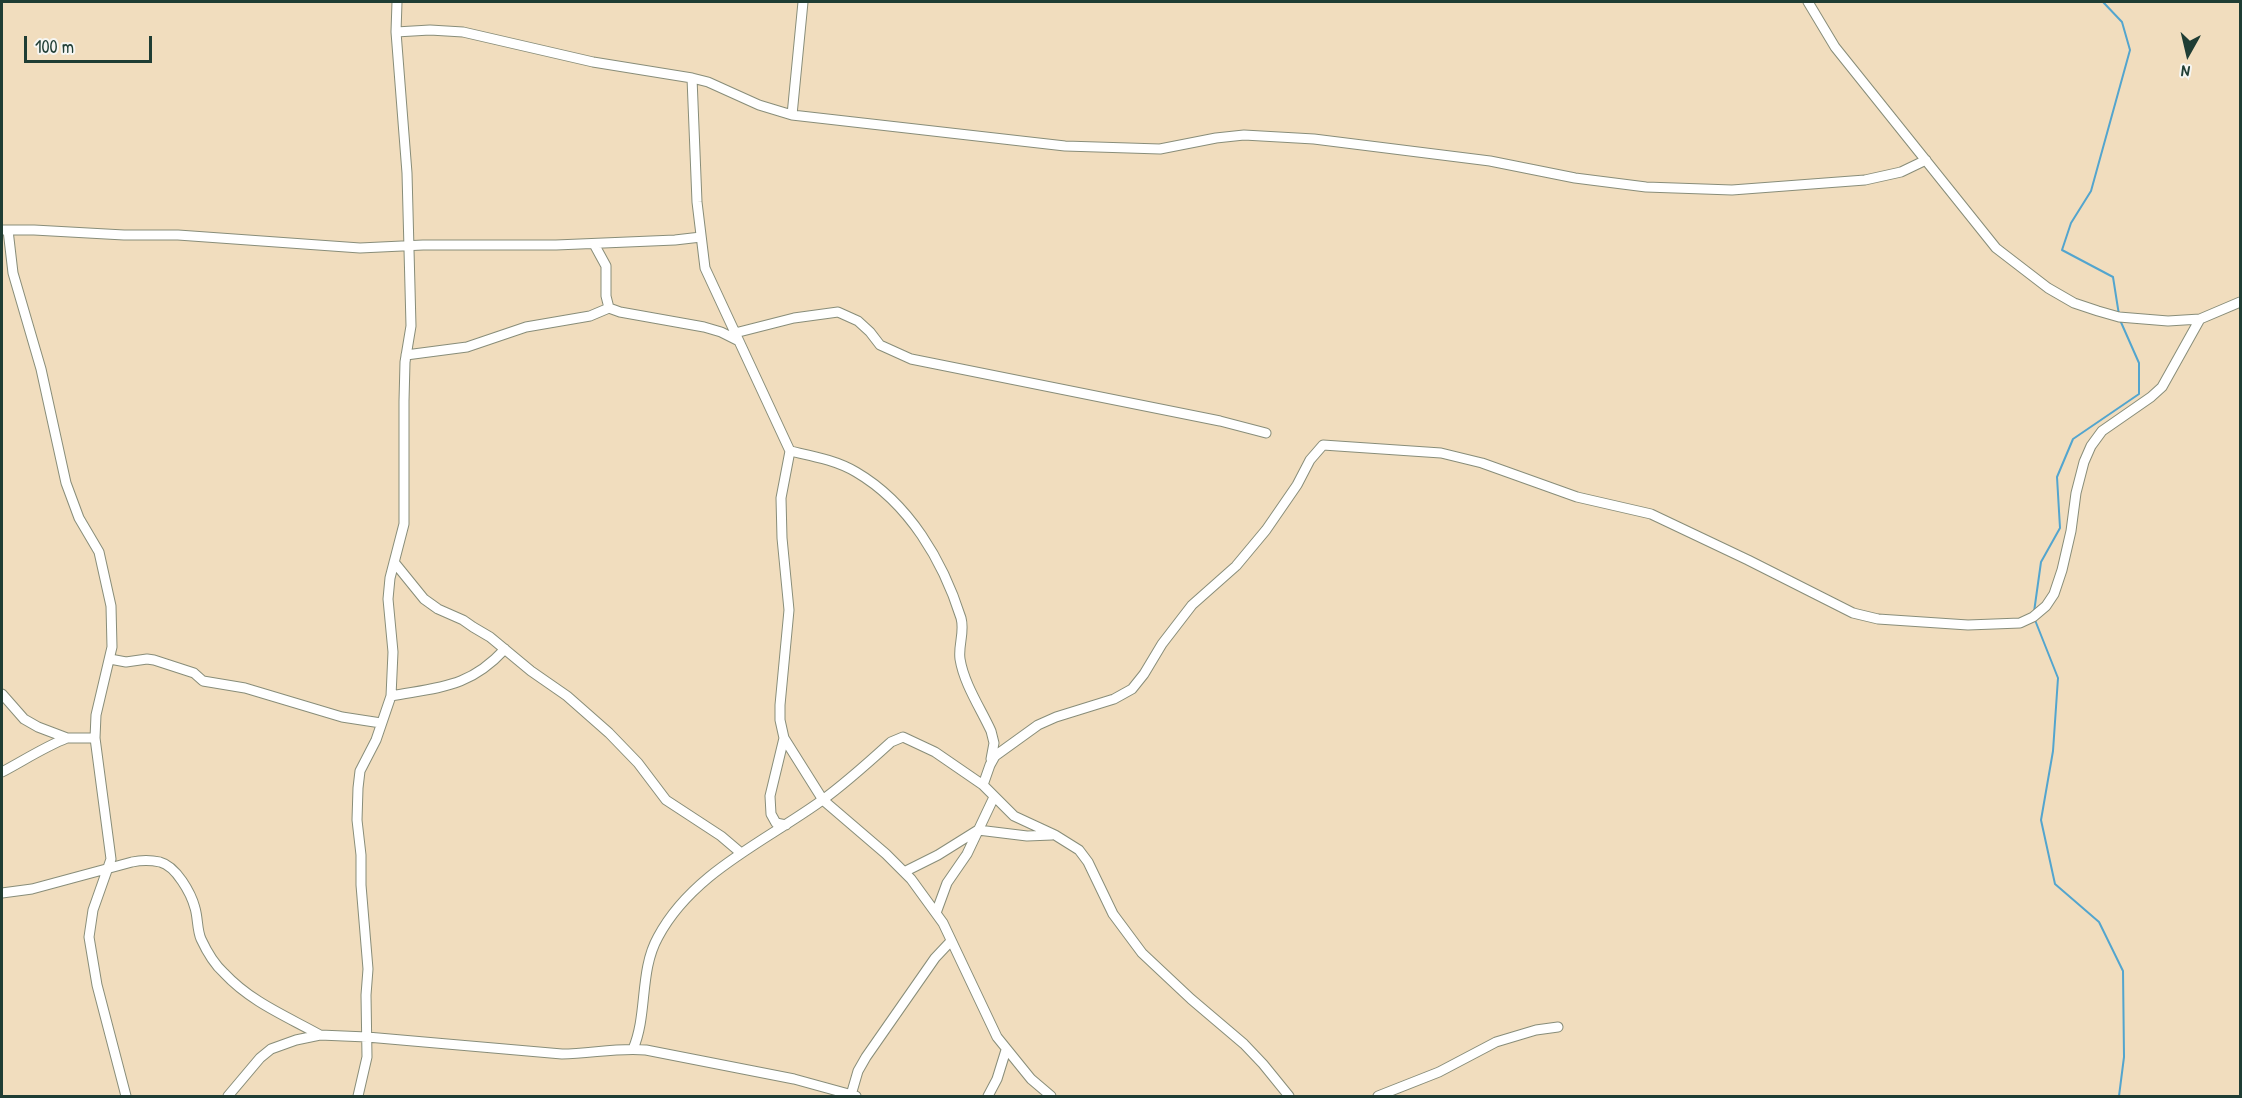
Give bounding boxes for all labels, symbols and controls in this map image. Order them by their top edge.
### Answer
scale bar [27,24,154,62]
north arrow [2158,24,2218,84]
text: 100 m [35,34,74,59]
text: N [2180,60,2191,83]

